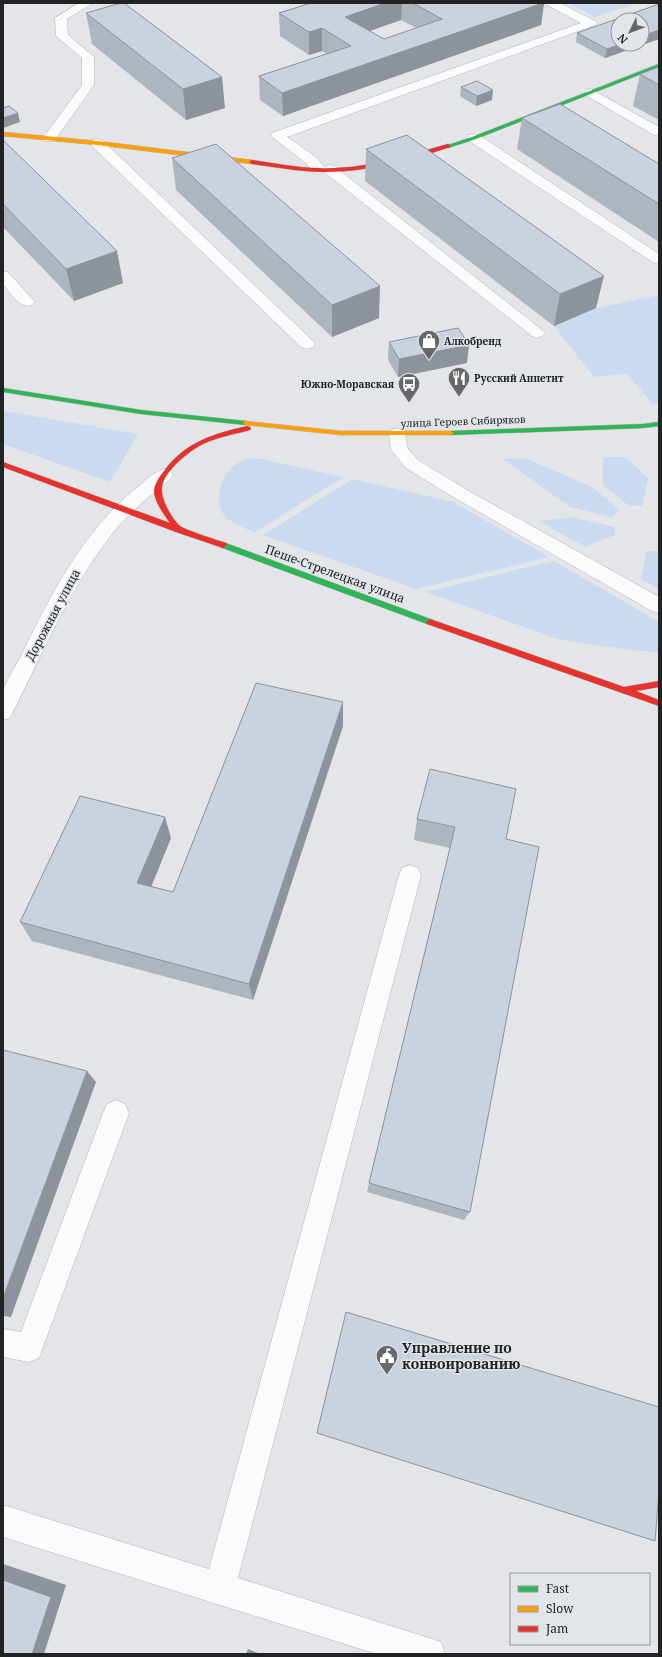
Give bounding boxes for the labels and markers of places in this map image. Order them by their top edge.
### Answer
shop icon: Алкобренд [416,328,442,361]
place label: Алкобренд [444,334,502,348]
restaurant icon: Русский Аппетит [446,365,472,398]
bus stop icon: Южно-Моравская [396,371,422,404]
place label: Русский Аппетит [474,371,564,385]
place label: Южно-Моравская [301,377,394,391]
place label: Управление по конвоированию [402,1338,520,1373]
public building icon: Управление по конвоированию [374,1343,400,1376]

